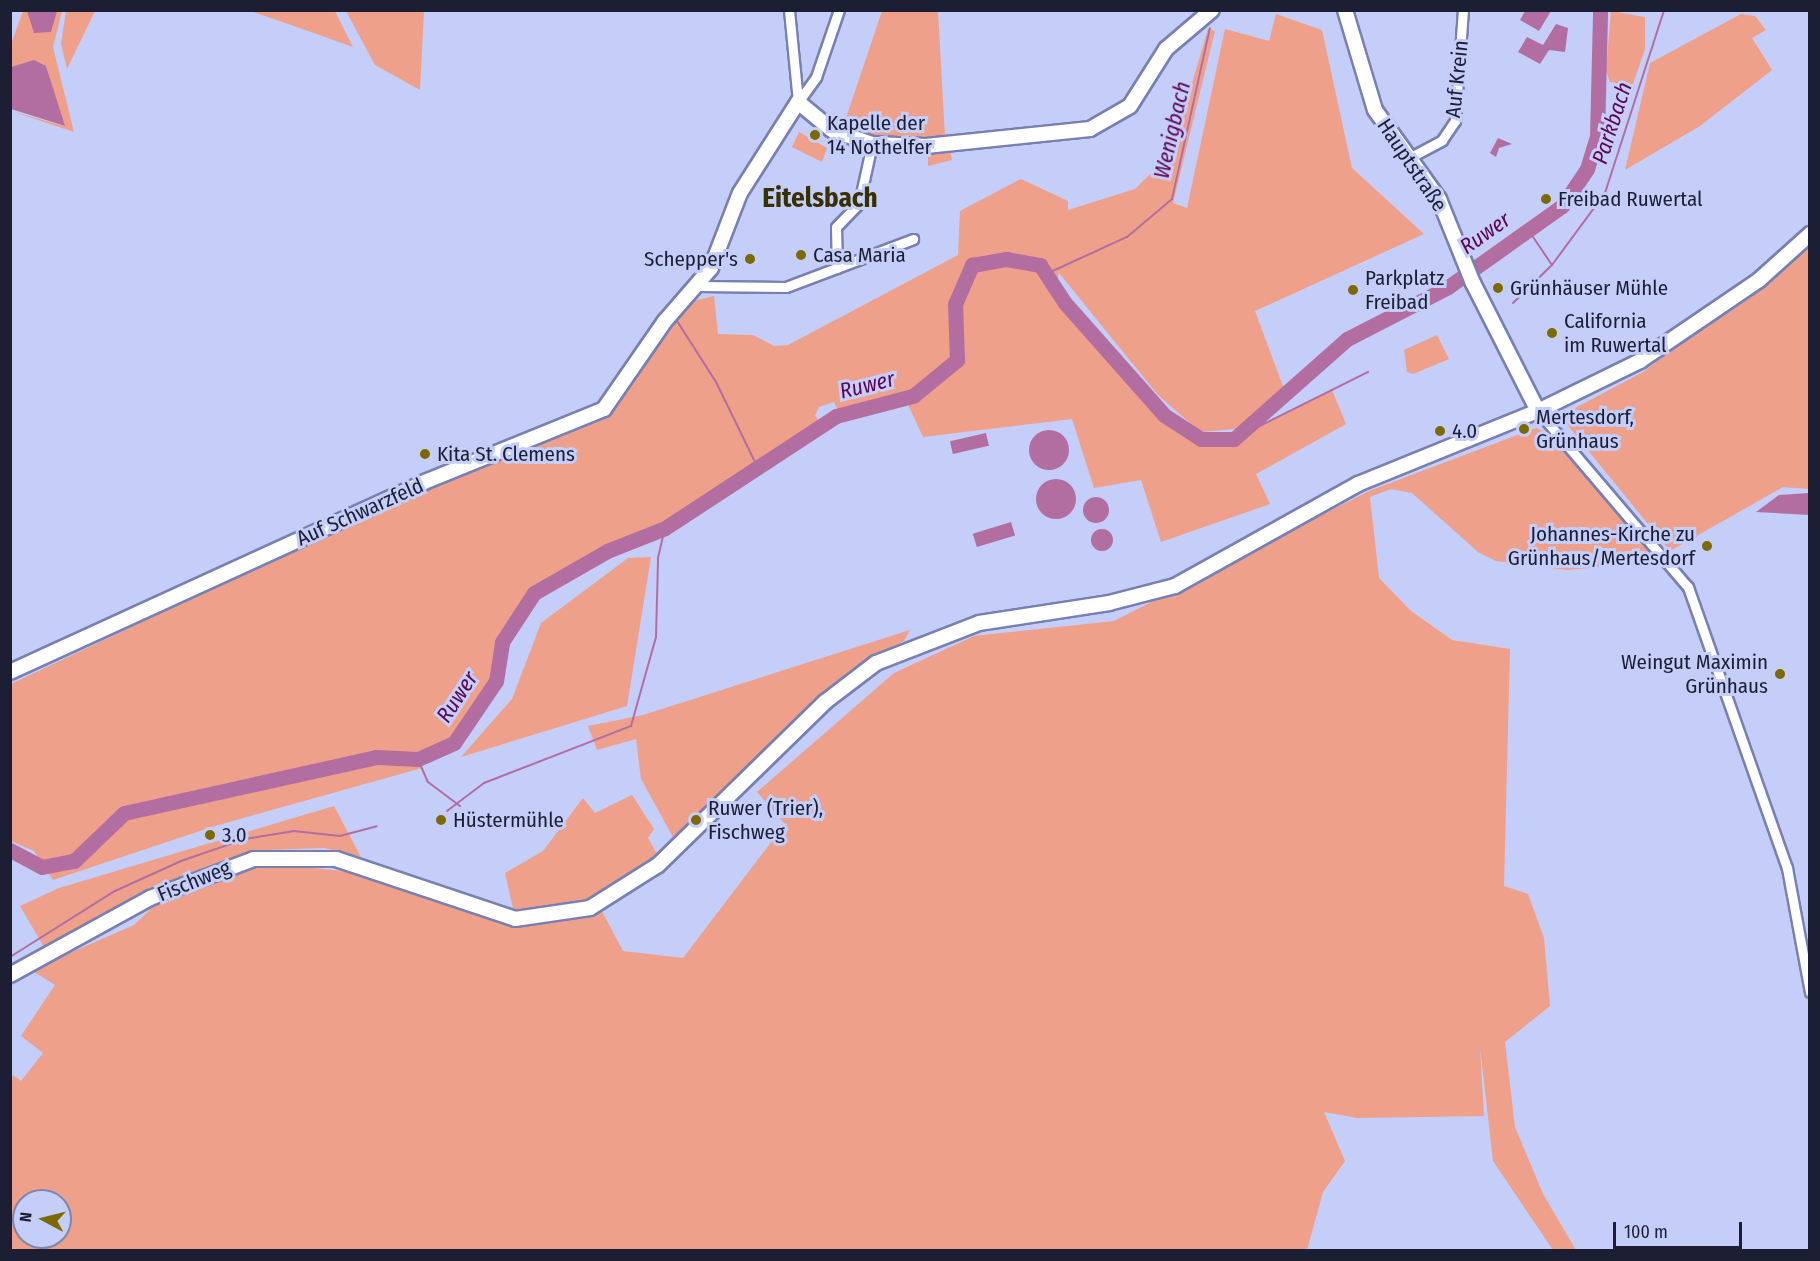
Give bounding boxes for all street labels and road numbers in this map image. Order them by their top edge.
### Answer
street label: Auf Krein [1440,39,1474,119]
street label: Hauptstraße [1372,114,1452,216]
street label: Auf Schwarzfeld [293,473,427,551]
street label: Fischweg [154,855,234,907]

